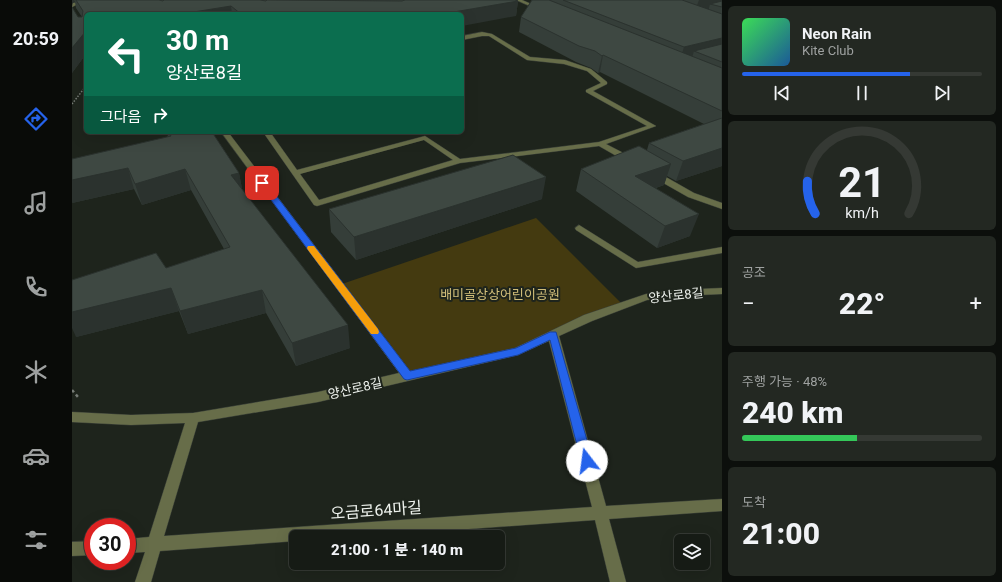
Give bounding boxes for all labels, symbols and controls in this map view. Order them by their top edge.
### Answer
text: 30 m [166,24,229,57]
text: Neon Rain [802,25,871,43]
text: 20:59 [13,28,59,49]
icon: left [100,28,152,80]
text: Kite Club [802,43,854,58]
text: 양산로8길 [166,62,242,83]
icon: previous [771,82,793,104]
icon: pause [851,82,873,104]
icon: next [931,82,953,104]
icon: right [149,104,171,126]
icon: directions [22,105,50,133]
text: 그다음 [100,108,141,126]
text: 21 [838,158,886,207]
pin [245,166,279,200]
icon: arrive [251,172,273,194]
icon: music [22,189,50,217]
text: km/h [845,204,879,220]
text: 공조 [742,265,766,280]
icon: phone [22,273,50,301]
street label: 양산로8길 [648,285,704,306]
text: 22° [839,286,885,321]
park label: 배미골상상어린이공원 [440,287,560,302]
text: − [742,291,755,316]
text: + [970,291,982,316]
icon: climate [22,358,50,386]
text: 주행 가능 · 48% [742,374,827,389]
street label: 양산로8길 [327,375,384,402]
text: 240 km [742,395,844,430]
position arrow [566,440,608,482]
icon: car [22,442,50,470]
text: 도착 [742,495,766,510]
street label: 오금로64마길 [330,498,422,523]
text: 21:00 [742,516,820,551]
speed limit sign: 30 [84,518,136,570]
icon: filters [22,526,50,554]
map controls [674,534,710,570]
button: layers [674,534,710,570]
text: 21:00 · 1 분 · 140 m [331,541,463,559]

